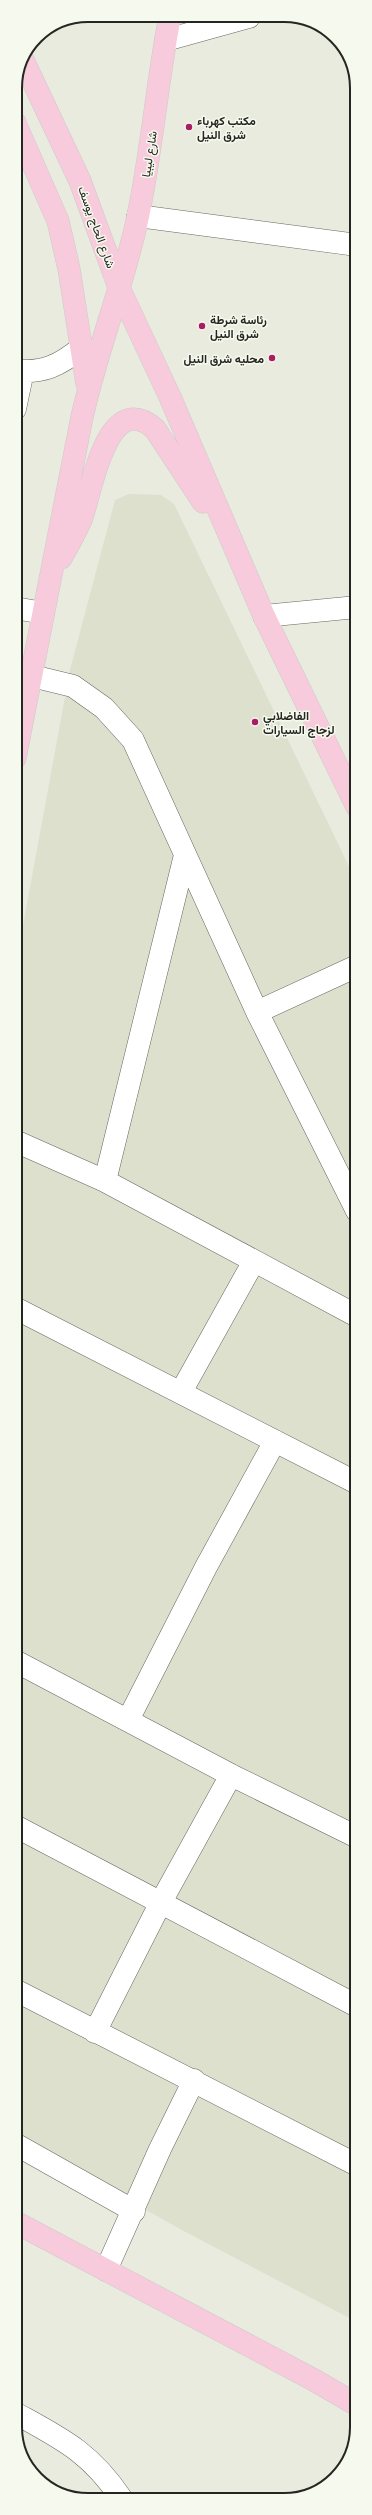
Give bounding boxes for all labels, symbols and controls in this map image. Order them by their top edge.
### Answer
place label: مكتب كهرباء شرق النيل [197,112,256,143]
marker: مكتب كهرباء شرق النيل [184,122,194,132]
street label: شارع ليبيا [137,130,162,179]
street label: شارع الحاج يوسف [73,183,120,271]
place label: رئاسة شرطة شرق النيل [210,311,267,342]
marker: رئاسة شرطة شرق النيل [197,321,207,331]
place label: محليه شرق النيل [183,350,264,367]
marker: محليه شرق النيل [267,353,277,363]
place label: الفاضلابي لزجاج السيارات [263,707,335,738]
marker: الفاضلابي لزجاج السيارات [250,717,260,727]

